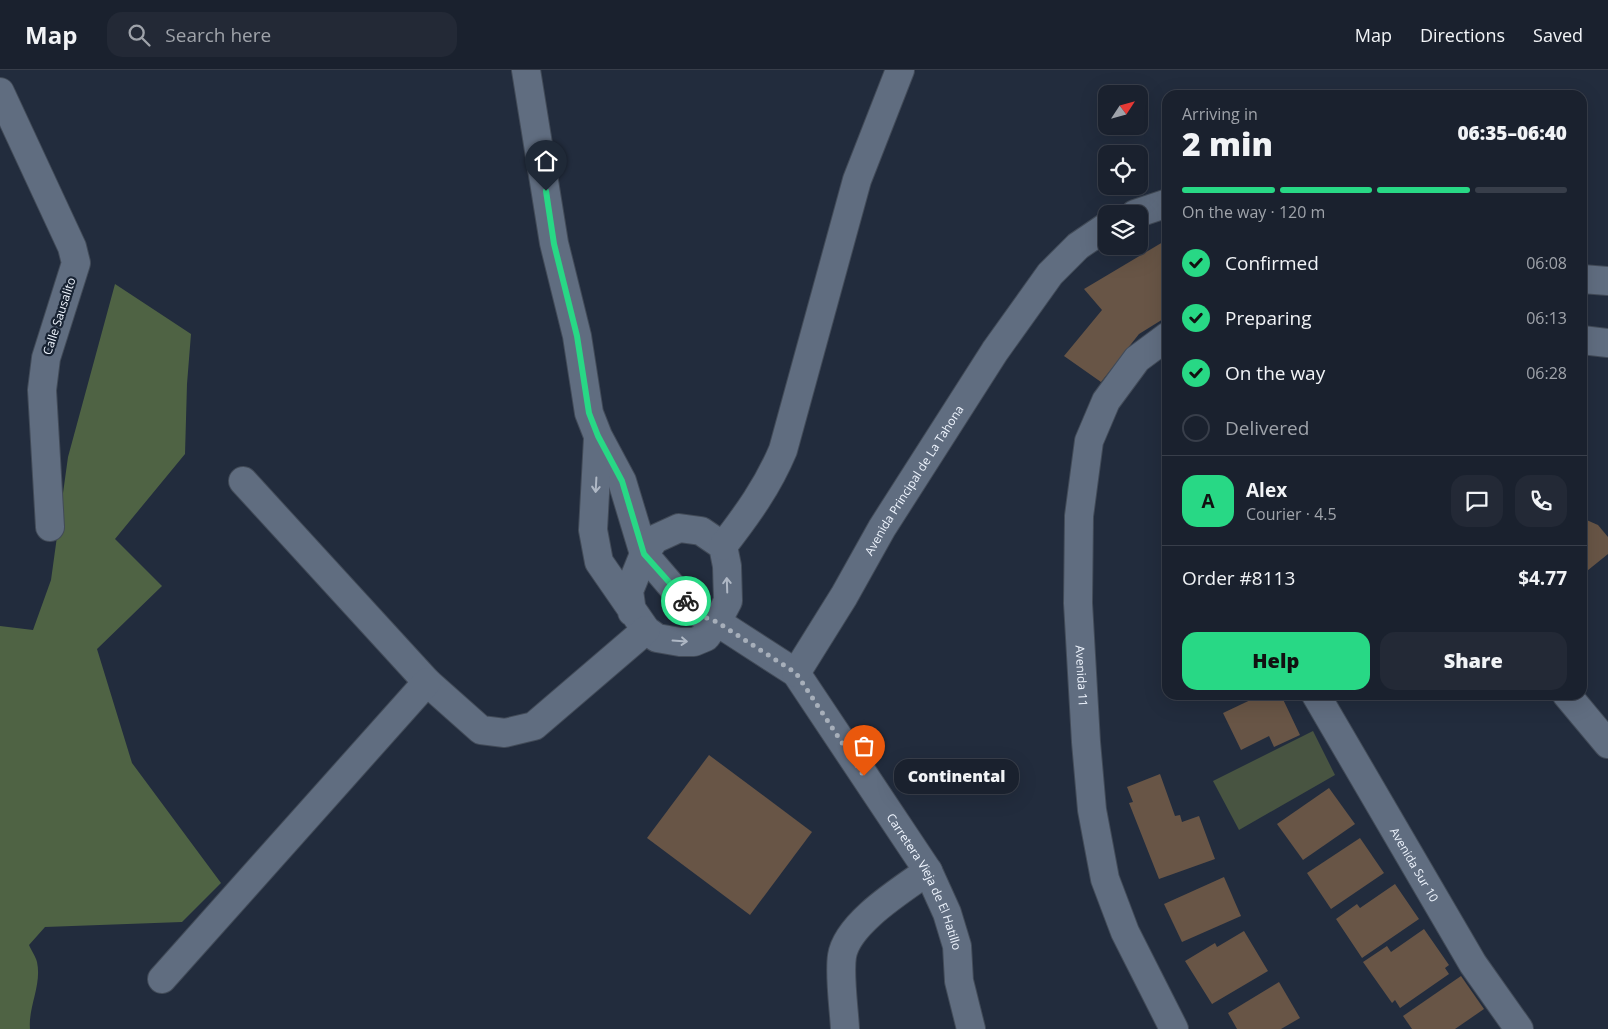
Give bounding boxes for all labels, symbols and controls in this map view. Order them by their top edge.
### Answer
search box [107,12,457,57]
text: Map [25,18,77,51]
icon: search [125,21,153,49]
text: Search here [165,22,271,48]
text: Map [1355,23,1392,47]
text: Directions [1420,23,1505,47]
text: Saved [1533,23,1583,47]
north arrow [1098,85,1148,135]
map controls [1098,85,1148,255]
text: Arriving in [1182,103,1258,125]
text: 06:35–06:40 [1457,120,1567,146]
text: 2 min [1182,122,1273,165]
pin [525,140,567,191]
button: locate [1098,145,1148,195]
icon: home [532,147,560,175]
text: On the way · 120 m [1182,201,1325,223]
button: layers [1098,205,1148,255]
icon: check [1182,249,1210,277]
text: Confirmed [1225,250,1319,276]
text: 06:08 [1526,252,1567,274]
street label: Calle Sausalito [38,275,80,357]
icon: check [1182,304,1210,332]
text: Preparing [1225,305,1312,331]
text: 06:13 [1526,307,1567,329]
icon: check [1182,359,1210,387]
text: On the way [1225,360,1325,386]
text: 06:28 [1526,362,1567,384]
street label: Avenida Principal de La Tahona [860,402,967,558]
text: Delivered [1225,415,1309,441]
button: chat [1451,475,1503,527]
button: phone [1515,475,1567,527]
one-way arrow [591,477,600,493]
text: Alex [1246,477,1287,503]
text: A [1201,488,1215,514]
text: Courier · 4.5 [1246,503,1337,525]
text: Order #8113 [1182,565,1295,591]
text: $4.77 [1518,565,1567,591]
courier [661,576,711,626]
one-way arrow [723,577,732,593]
icon: bike [672,587,700,615]
button: Help [1182,632,1370,690]
button: Share [1380,632,1567,690]
one-way arrow [672,637,688,646]
street label: Avenida 11 [1072,645,1092,707]
pin [843,725,885,776]
icon: bag [850,732,878,760]
callout: Continental [894,758,1019,794]
text: Continental [908,765,1005,787]
street label: Carretera Vieja de El Hatillo [883,809,966,952]
street label: Avenida Sur 10 [1386,824,1443,905]

